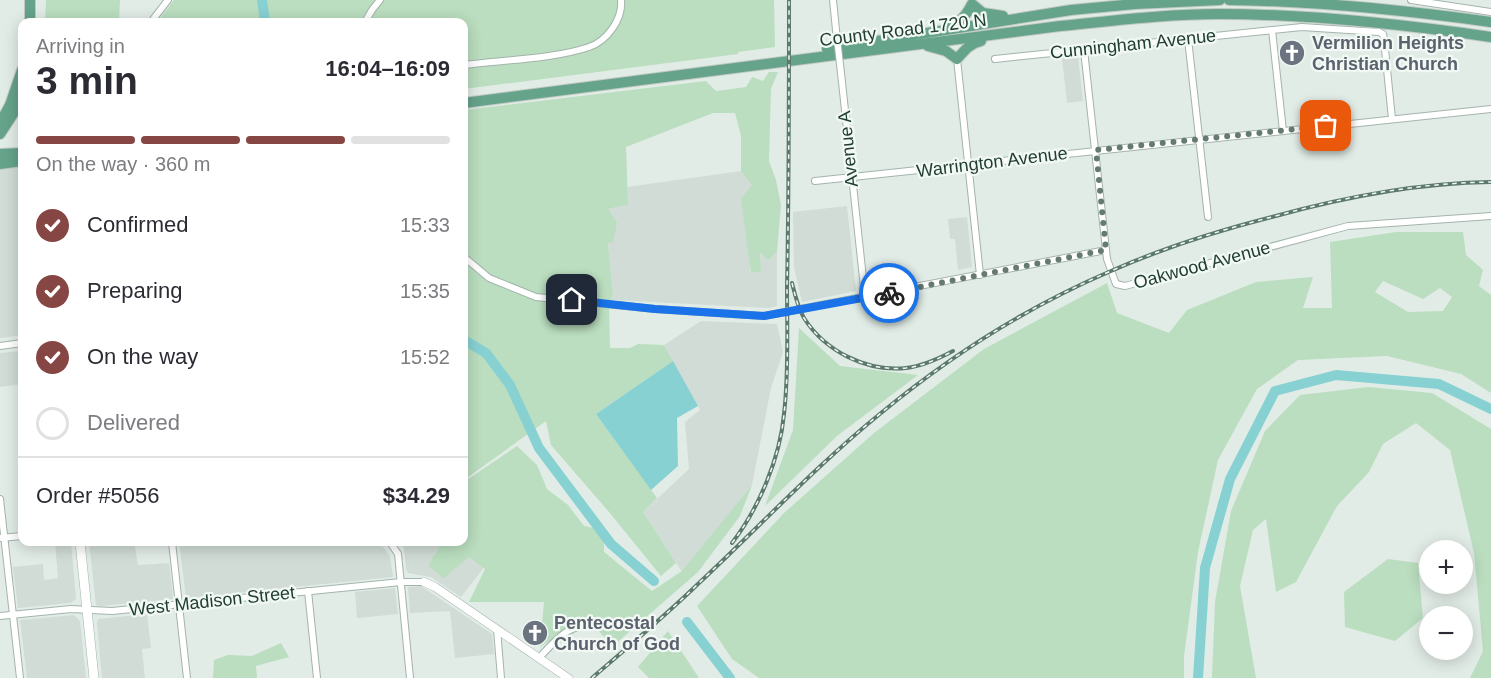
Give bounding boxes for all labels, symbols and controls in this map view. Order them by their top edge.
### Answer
street label: County Road 1720 N [818,10,988,50]
street label: Cunningham Avenue [1049,25,1217,63]
place label: Vermilion Heights Christian Church [1312,33,1464,74]
text: Arriving in [36,35,125,57]
church icon: Vermilion Heights Christian Church [1277,38,1307,68]
text: 16:04–16:09 [325,56,450,81]
text: 3 min [36,59,138,102]
pin [1300,100,1351,151]
icon: bag [1309,109,1342,142]
street label: Avenue A [834,110,862,188]
street label: Warrington Avenue [915,143,1069,181]
text: On the way · 360 m [36,153,211,175]
icon: check [36,209,69,242]
text: Confirmed [87,212,188,237]
text: 15:33 [400,214,450,236]
street label: Oakwood Avenue [1131,237,1273,293]
courier [859,263,919,323]
pin [546,274,597,325]
icon: check [36,275,69,308]
icon: bike [873,277,906,310]
text: Preparing [87,278,182,303]
text: 15:35 [400,280,450,302]
icon: home [555,283,588,316]
icon: check [36,341,69,374]
text: On the way [87,344,198,369]
text: 15:52 [400,346,450,368]
text: Delivered [87,410,180,435]
text: Order #5056 [36,483,160,508]
text: $34.29 [383,483,450,508]
map controls [1419,540,1473,660]
button: + [1419,540,1473,594]
street label: West Madison Street [128,582,296,620]
button: − [1419,606,1473,660]
place label: Pentecostal Church of God [554,613,680,654]
church icon: Pentecostal Church of God [520,618,550,648]

